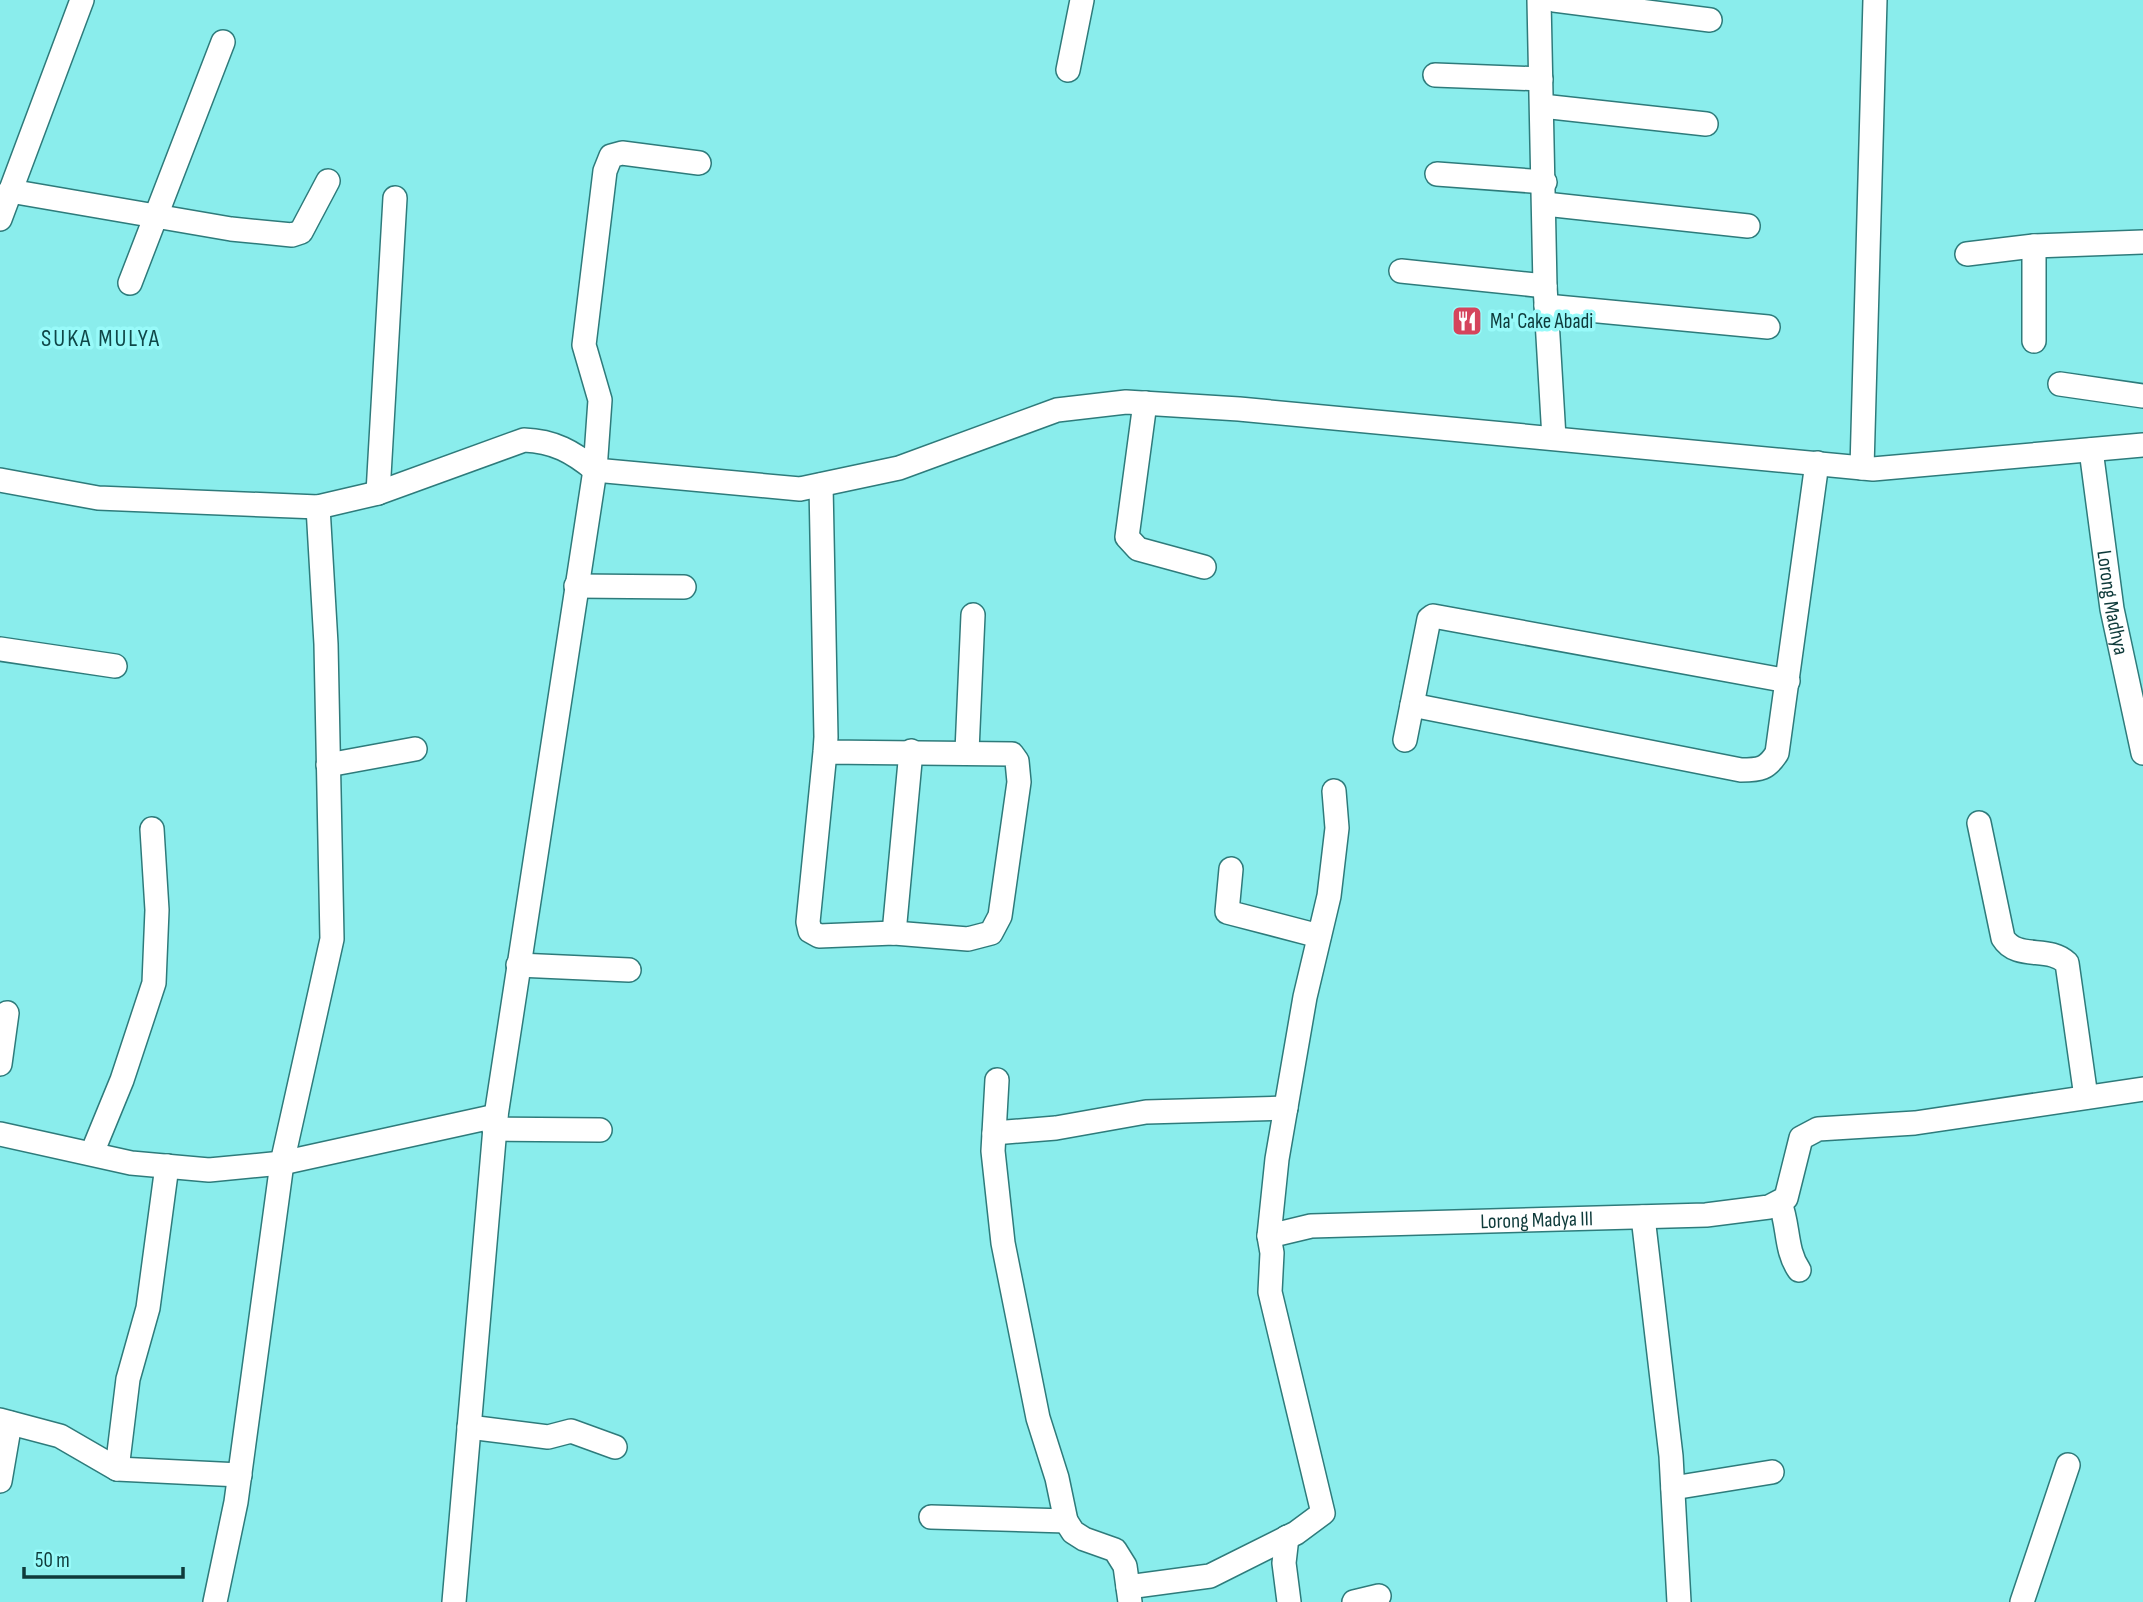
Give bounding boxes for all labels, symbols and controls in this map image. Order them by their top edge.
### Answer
restaurant icon: Ma' Cake Abadi [1450,304,1484,338]
place label: Ma' Cake Abadi [1490,309,1593,334]
district label: SUKA MULYA [41,324,161,353]
street label: Lorong Madhya [2092,549,2134,657]
street label: Lorong Madya III [1480,1206,1593,1234]
scale bar [24,1536,184,1580]
text: 50 m [35,1548,70,1573]

